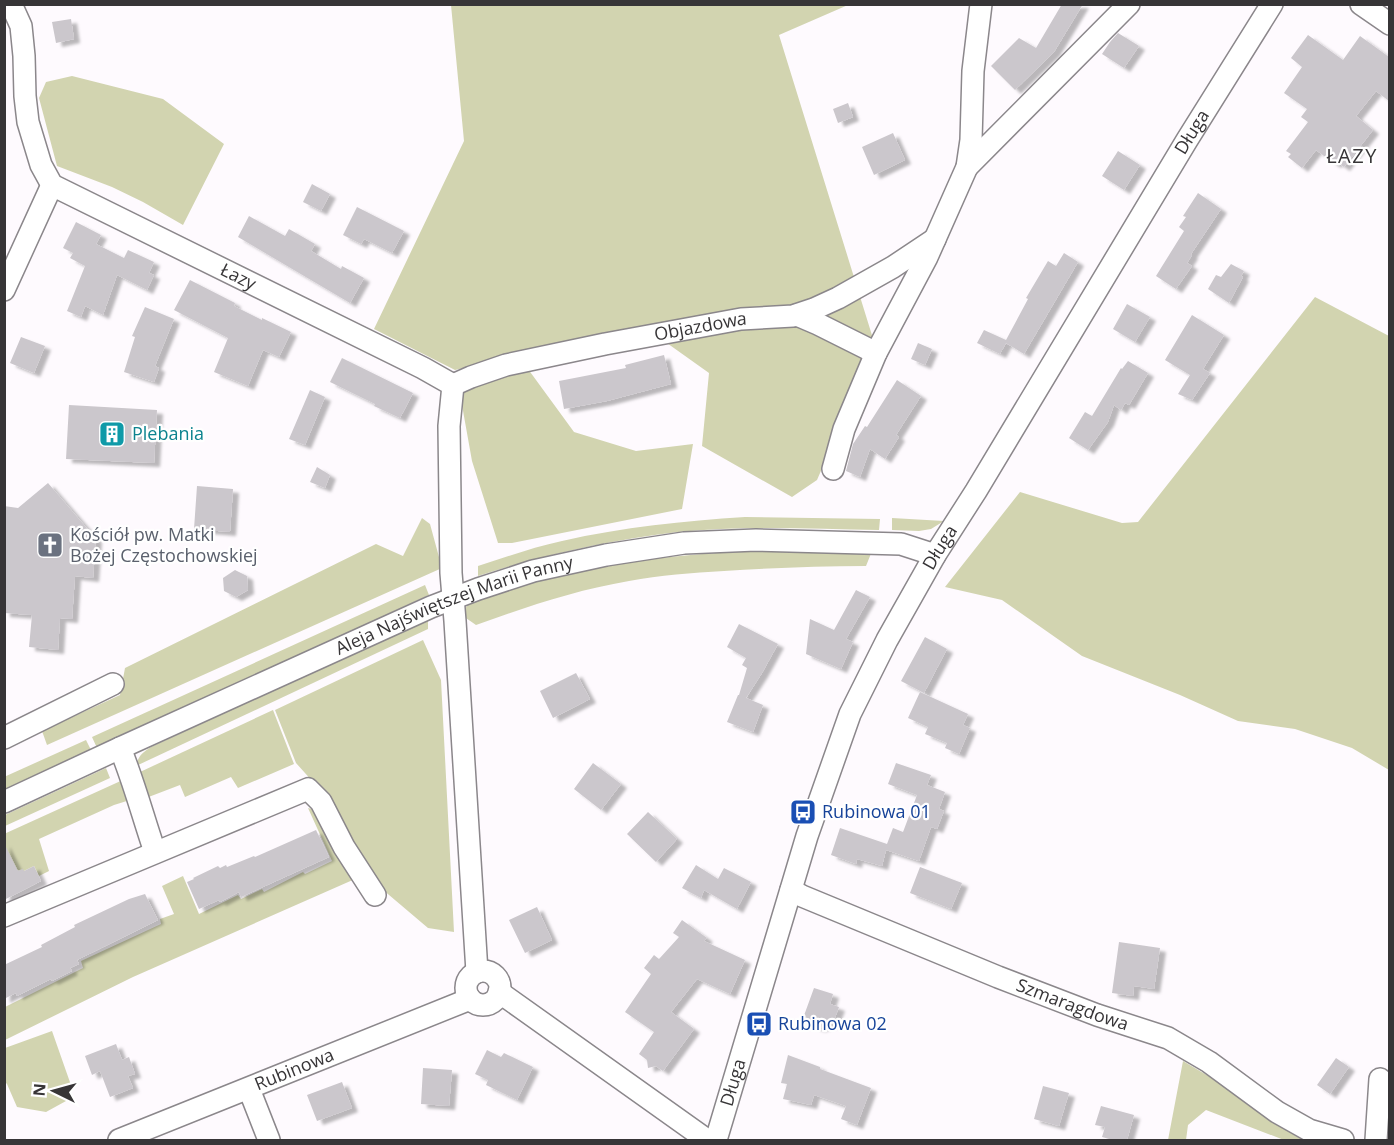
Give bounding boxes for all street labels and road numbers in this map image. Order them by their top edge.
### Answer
street label: Długa [1168,105,1214,158]
street label: Łazy [217,257,261,295]
street label: Objazdowa [652,306,747,346]
street label: Długa [916,520,962,574]
street label: Aleja Najświętszej Marii Panny [331,549,576,660]
street label: Szmaragdowa [1013,972,1132,1035]
street label: Rubinowa [251,1042,337,1095]
street label: Długa [714,1056,751,1109]

